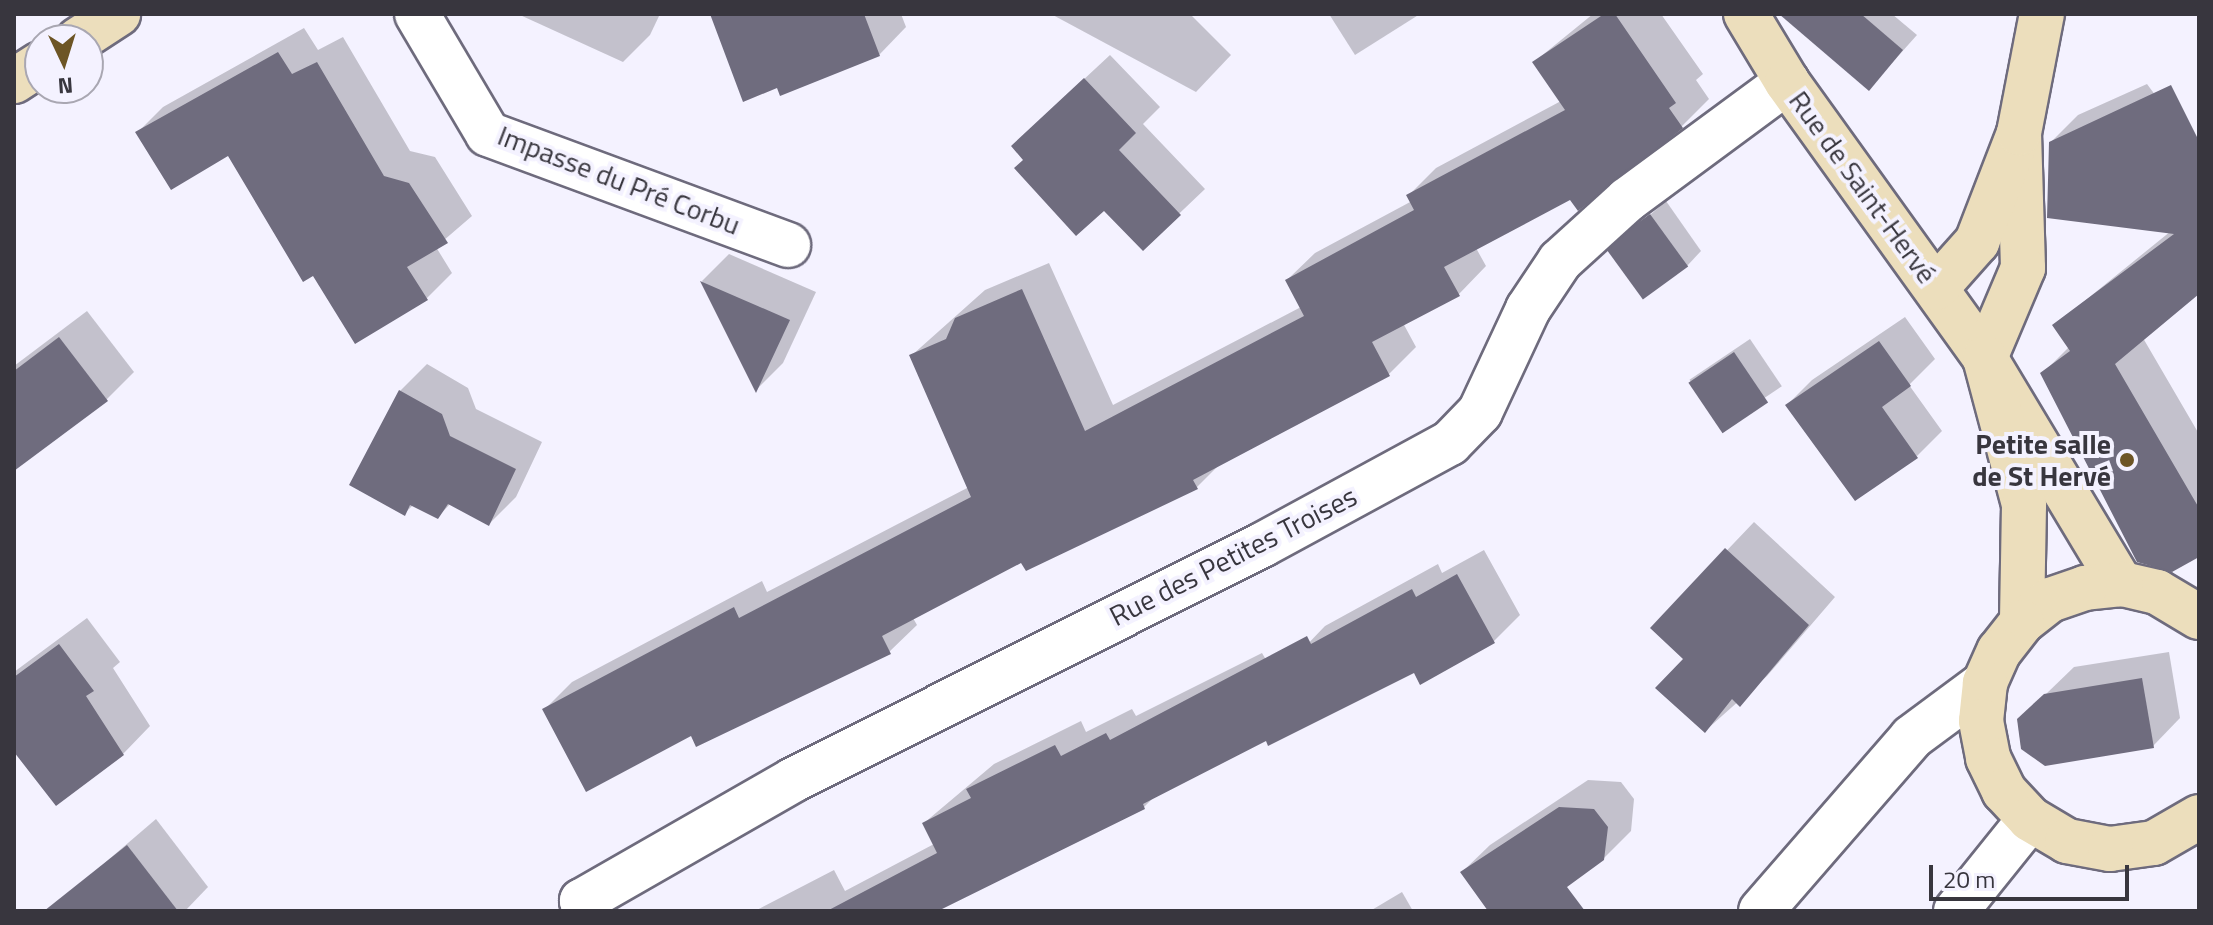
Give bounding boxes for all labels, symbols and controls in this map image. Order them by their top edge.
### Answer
north arrow [24,24,104,104]
text: N [57,68,74,103]
street label: Rue de Saint-Hervé [1782,84,1944,290]
street label: Impasse du Pré Corbu [493,118,745,242]
place label: Petite salle de St Hervé [1972,427,2111,493]
marker: Petite salle de St Hervé [2118,451,2136,469]
street label: Rue des Petites Troises [1104,479,1362,633]
scale bar [1933,849,2133,899]
text: 20 m [1943,861,1995,897]

